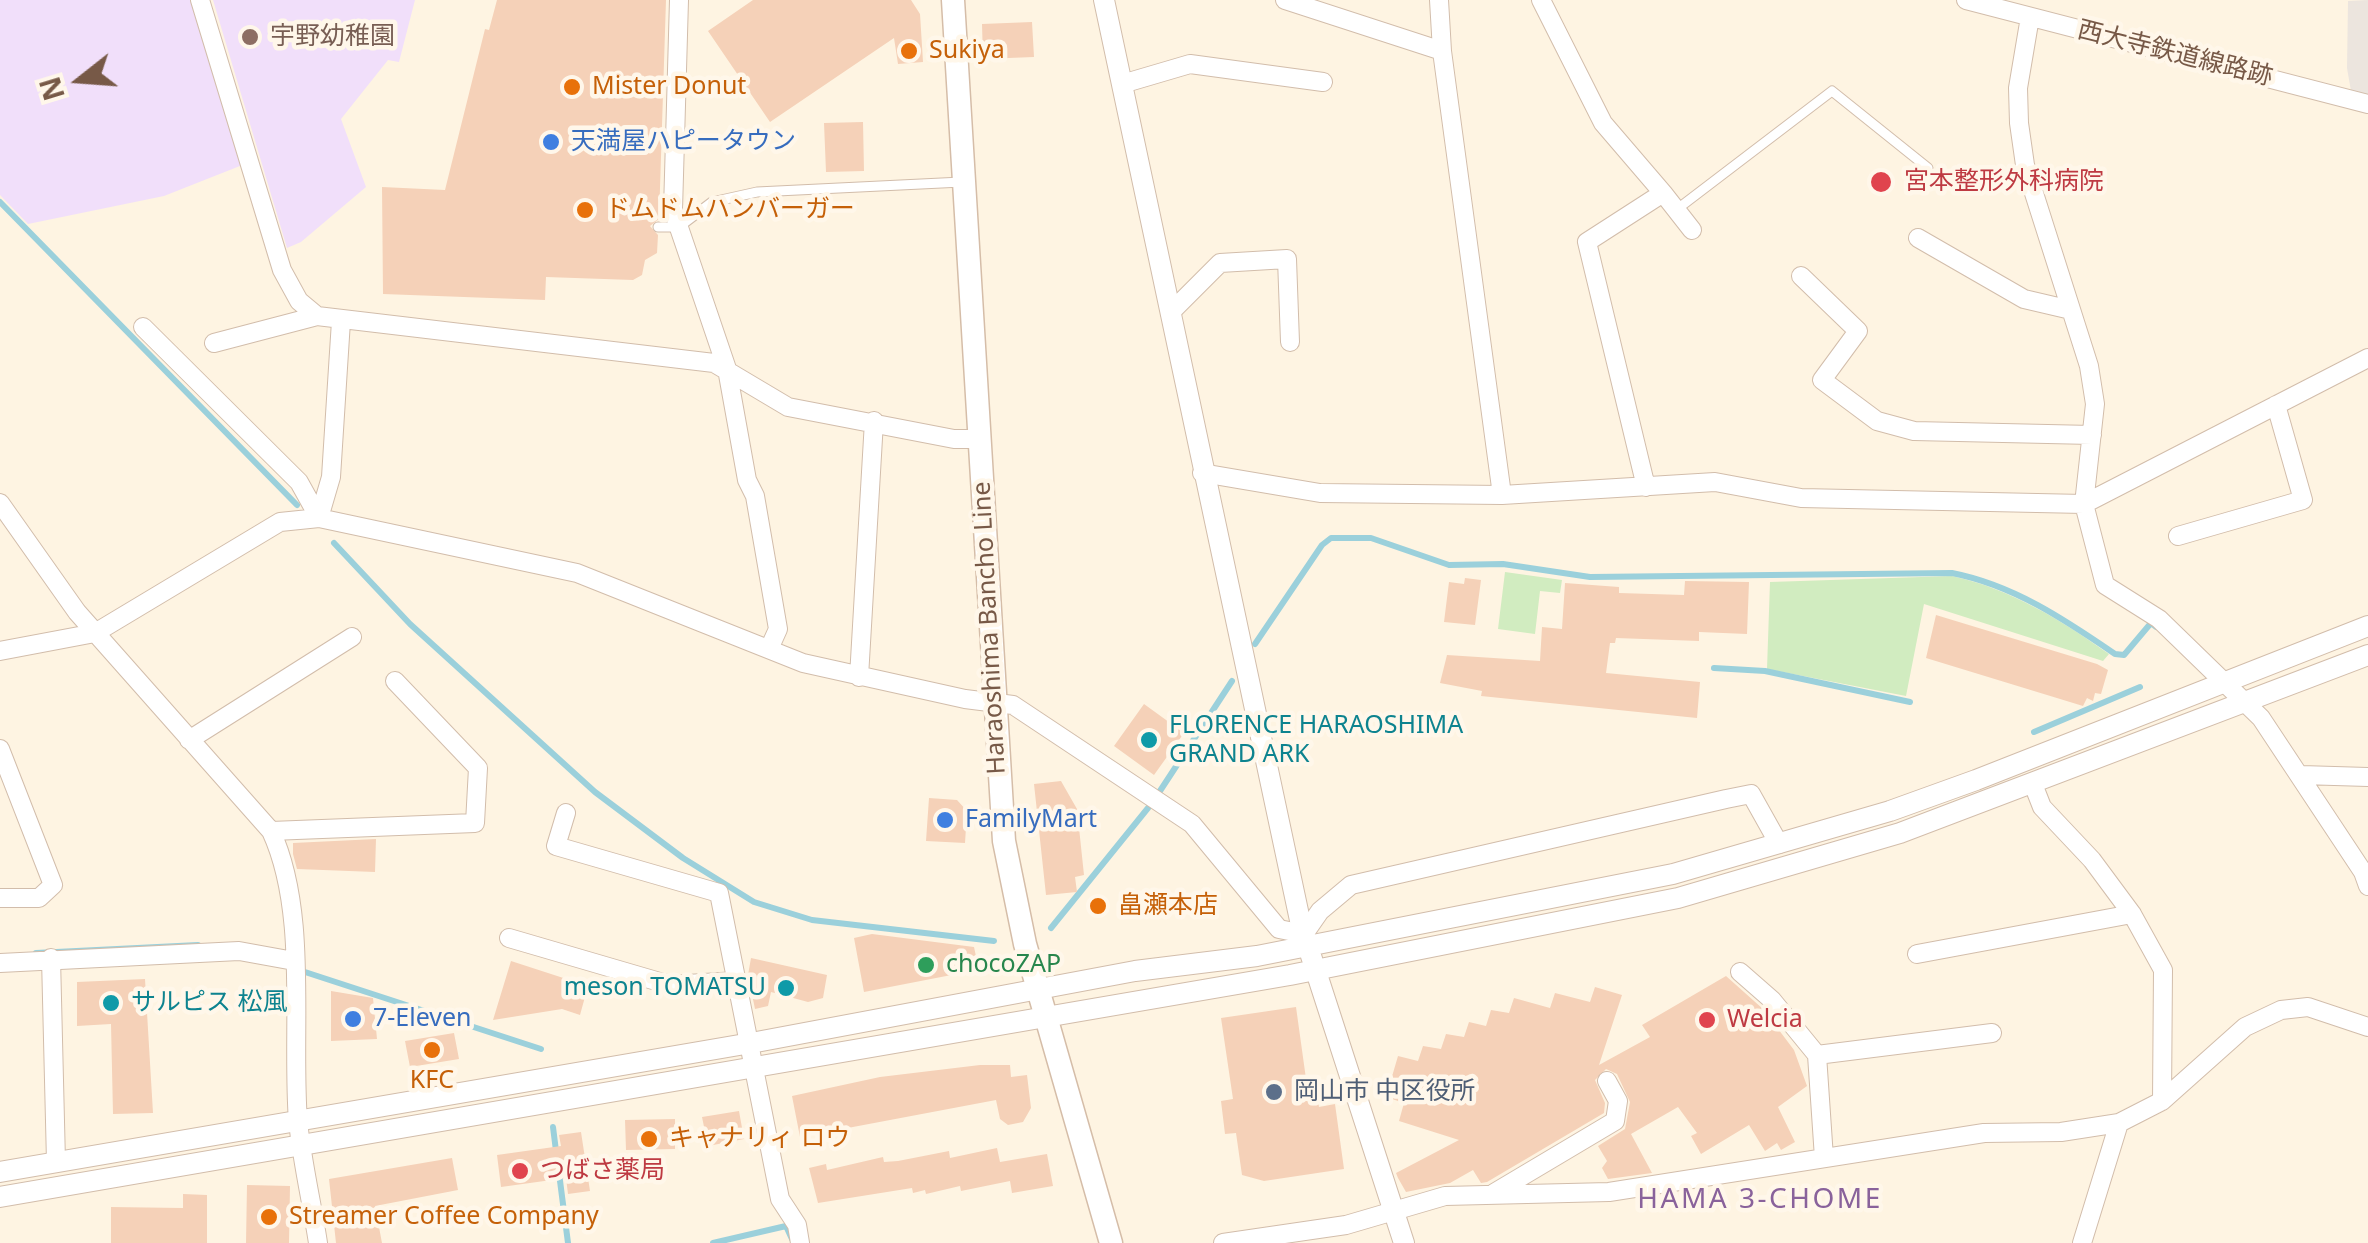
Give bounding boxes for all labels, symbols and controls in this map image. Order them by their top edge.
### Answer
street label: 西大寺鉄道線路跡 [2074,15,2276,93]
place label: 宇野幼稚園 [270,22,395,52]
marker: 宇野幼稚園 [239,26,261,48]
north arrow [30,30,130,130]
place label: Sukiya [929,36,1005,66]
marker: Sukiya [898,40,920,62]
text: N [30,72,73,105]
place label: Mister Donut [592,72,746,102]
marker: Mister Donut [561,76,583,98]
place label: 天満屋ハピータウン [571,127,796,157]
marker: 天満屋ハピータウン [540,131,562,153]
place label: 宮本整形外科病院 [1904,167,2104,197]
marker: 宮本整形外科病院 [1868,169,1894,195]
place label: ドムドムハンバーガー [605,195,855,225]
marker: ドムドムハンバーガー [574,199,596,221]
street label: Haraoshima Bancho Line [967,481,1013,775]
place label: FLORENCE HARAOSHIMA GRAND ARK [1169,711,1463,770]
marker: FLORENCE HARAOSHIMA GRAND ARK [1138,729,1160,751]
place label: FamilyMart [965,805,1097,835]
marker: FamilyMart [934,809,956,831]
place label: 畠瀬本店 [1118,891,1218,921]
marker: 畠瀬本店 [1087,895,1109,917]
place label: chocoZAP [946,950,1061,980]
marker: chocoZAP [915,954,937,976]
place label: meson TOMATSU [564,973,766,1003]
marker: meson TOMATSU [775,977,797,999]
place label: サルピス 松風 [131,988,287,1018]
marker: サルピス 松風 [100,992,122,1014]
place label: 7-Eleven [373,1004,472,1034]
place label: Welcia [1727,1005,1803,1035]
marker: 7-Eleven [342,1008,364,1030]
marker: Welcia [1696,1009,1718,1031]
marker: KFC [421,1039,443,1061]
place label: KFC [410,1066,454,1096]
place label: 岡山市 中区役所 [1294,1077,1475,1107]
marker: 岡山市 中区役所 [1263,1081,1285,1103]
place label: キャナリィ ロウ [669,1124,850,1154]
marker: キャナリィ ロウ [638,1128,660,1150]
place label: つばさ薬局 [540,1156,665,1186]
marker: つばさ薬局 [509,1160,531,1182]
district label: HAMA 3-CHOME [1637,1183,1883,1217]
place label: Streamer Coffee Company [289,1202,599,1232]
marker: Streamer Coffee Company [258,1206,280,1228]

